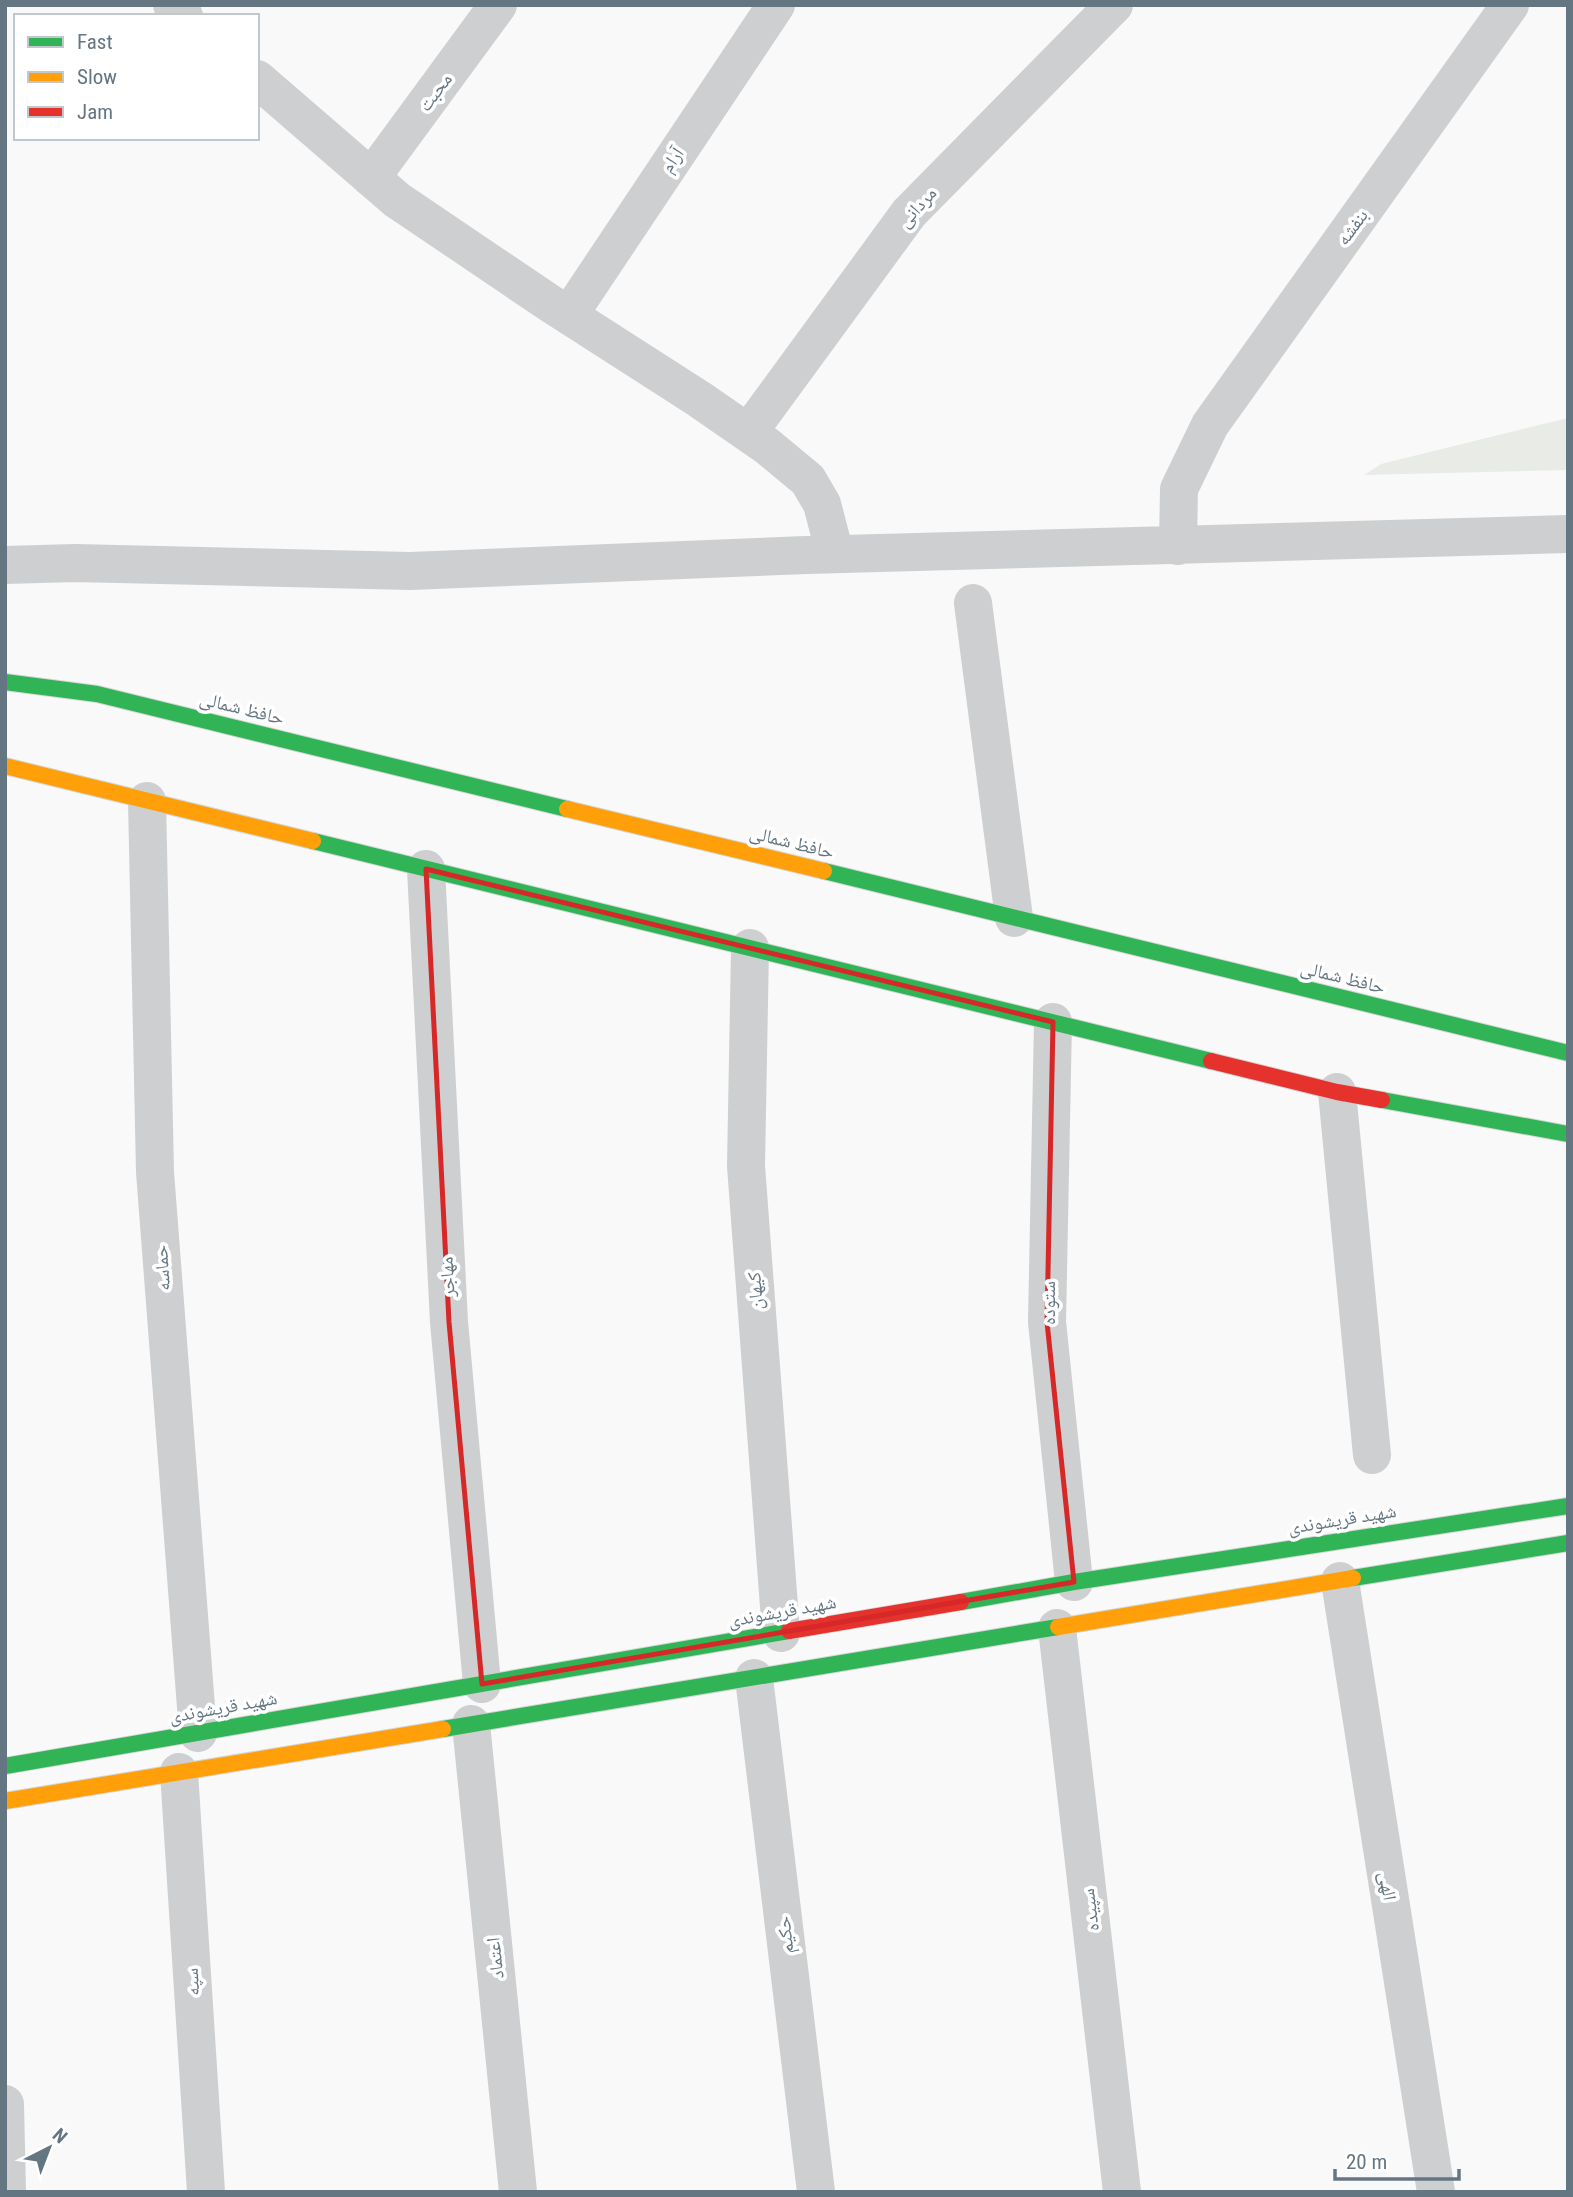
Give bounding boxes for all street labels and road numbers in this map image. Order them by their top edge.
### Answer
street label: محبت [413,68,457,116]
street label: آرام [655,142,691,178]
street label: مردانی [893,182,941,232]
street label: بنفشه [1331,204,1373,250]
street label: حافظ شمالی [197,686,287,730]
street label: حافظ شمالی [747,820,837,864]
street label: حافظ شمالی [1298,955,1388,999]
street label: حماسه [149,1244,175,1292]
street label: مهاجر [434,1256,460,1299]
street label: کیهان [742,1271,768,1311]
street label: ستوده [1037,1281,1060,1325]
street label: شهید قریشوندی [1286,1499,1398,1539]
street label: شهید قریشوندی [726,1590,838,1632]
street label: شهید قریشوندی [167,1686,279,1728]
street label: الهی [1374,1870,1402,1902]
street label: سپیده [1076,1887,1104,1933]
street label: حکیم [771,1915,800,1955]
street label: اعتماد [481,1936,509,1980]
street label: سپه [180,1967,205,1997]

